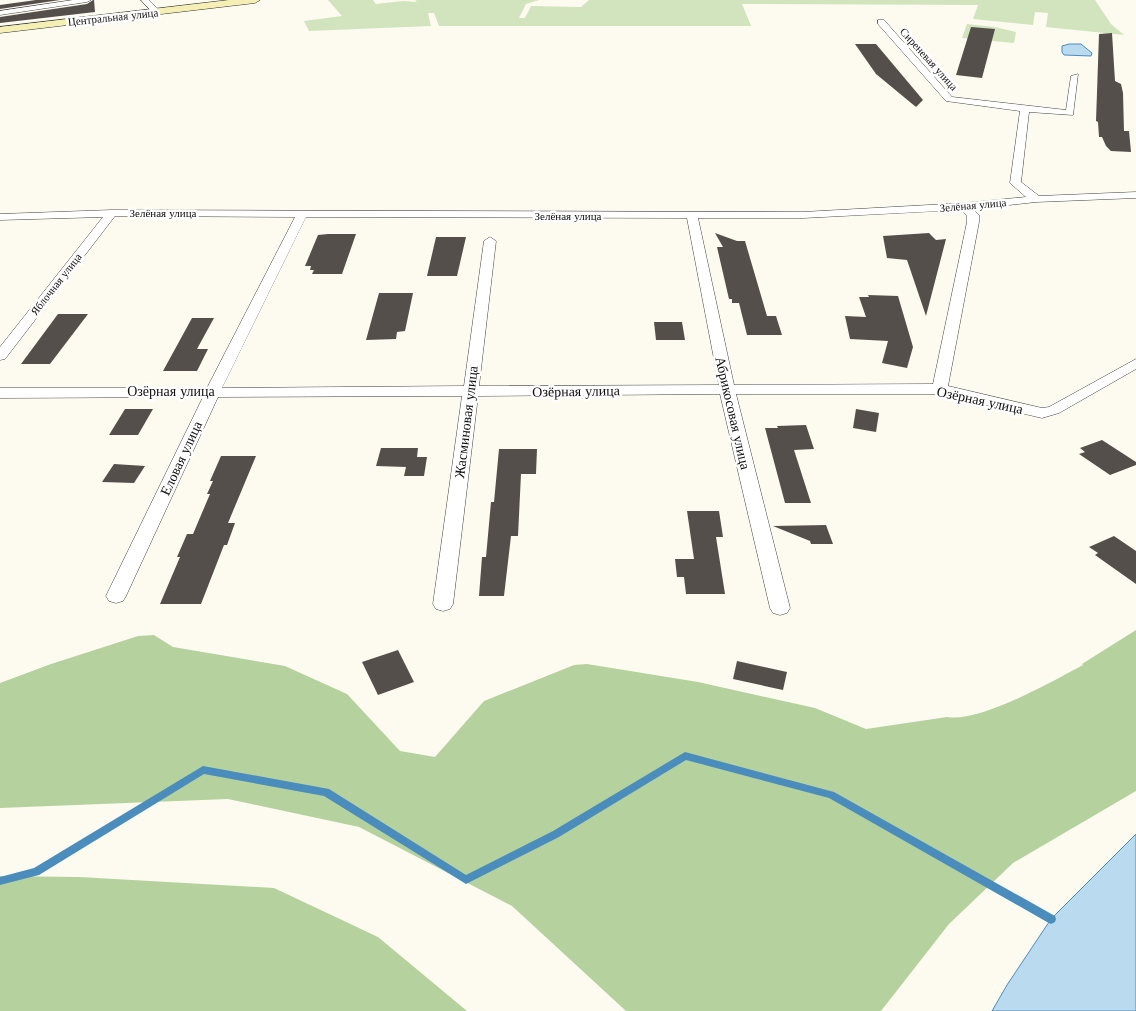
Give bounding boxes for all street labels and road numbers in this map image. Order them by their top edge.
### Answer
street label: Центральная улица [67,5,159,29]
street label: Сиреневая улица [897,25,961,93]
street label: Зелёная улица [939,195,1007,215]
street label: Зелёная улица [130,206,197,220]
street label: Зелёная улица [535,209,602,223]
street label: Яблочная улица [27,250,85,318]
street label: Абрикосовая улица [711,355,755,472]
street label: Жасминовая улица [450,364,482,479]
street label: Озёрная улица [532,381,621,401]
street label: Озёрная улица [127,382,216,400]
street label: Озёрная улица [935,382,1025,418]
street label: Еловая улица [156,417,206,498]

